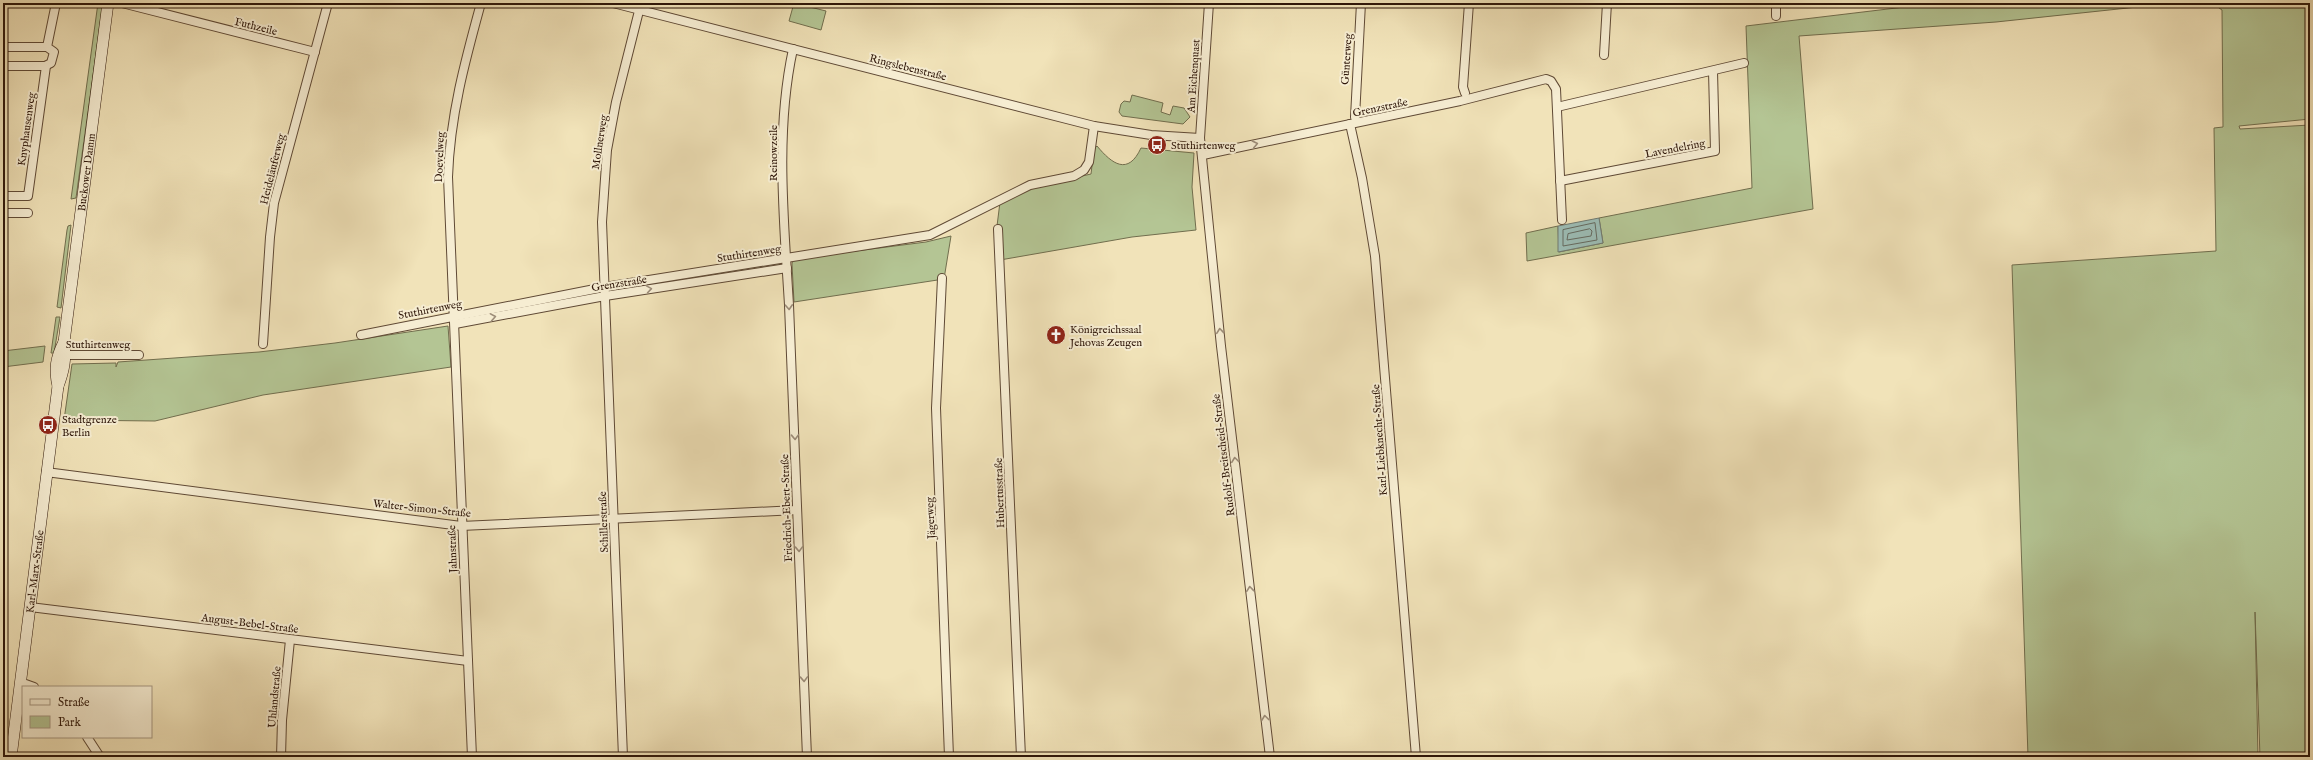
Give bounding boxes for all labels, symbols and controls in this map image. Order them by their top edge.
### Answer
street label: Futhzeile [233,15,278,39]
street label: Günterweg [1338,32,1356,85]
street label: Am Eichenquast [1184,39,1204,114]
street label: Ringslebenstraße [868,52,948,84]
street label: Knyphausenweg [15,90,39,167]
street label: Grenzstraße [1351,95,1409,121]
street label: Mollnerweg [589,113,611,171]
street label: Reinowzeile [767,125,781,181]
street label: Doevelweg [432,130,448,183]
street label: Heideläuferweg [257,131,289,206]
street label: Buckower Damm [75,132,99,212]
bus stop icon: Stuthirtenweg [1146,134,1168,156]
street label: Lavendelring [1644,136,1707,162]
place label: Stuthirtenweg [1171,139,1237,153]
one-way arrow [1252,140,1258,148]
street label: Stuthirtenweg [716,242,783,266]
street label: Grenzstraße [590,273,648,295]
one-way arrow [646,285,652,294]
street label: Stuthirtenweg [397,297,464,323]
one-way arrow [785,304,794,310]
one-way arrow [490,313,496,321]
place label: Königreichssaal Jehovas Zeugen [1068,323,1142,350]
church icon: Königreichssaal Jehovas Zeugen [1045,324,1067,346]
one-way arrow [1215,328,1224,334]
street label: Stuthirtenweg [66,338,131,352]
street label: Karl-Liebknecht-Straße [1369,384,1391,496]
street label: Rudolf-Breitscheid-Straße [1210,393,1238,517]
place label: Stadtgrenze Berlin [62,413,117,440]
bus stop icon: Stadtgrenze Berlin [37,414,59,436]
one-way arrow [790,434,799,440]
street label: Friedrich-Ebert-Straße [778,454,796,562]
one-way arrow [1231,457,1240,463]
street label: Hubertusstraße [992,458,1008,528]
street label: Schillerstraße [596,491,612,553]
street label: Jägerweg [923,495,939,541]
street label: Walter-Simon-Straße [372,497,472,521]
street label: Jahnstraße [445,525,461,575]
street label: Karl-Marx-Straße [23,529,48,614]
one-way arrow [795,546,803,552]
one-way arrow [1245,586,1254,592]
street label: August-Bebel-Straße [199,611,299,637]
street label: Uhlandstraße [265,666,285,729]
one-way arrow [800,676,808,682]
legend [22,686,152,738]
text: Straße [58,695,90,710]
text: Park [58,715,81,730]
one-way arrow [1261,715,1270,721]

